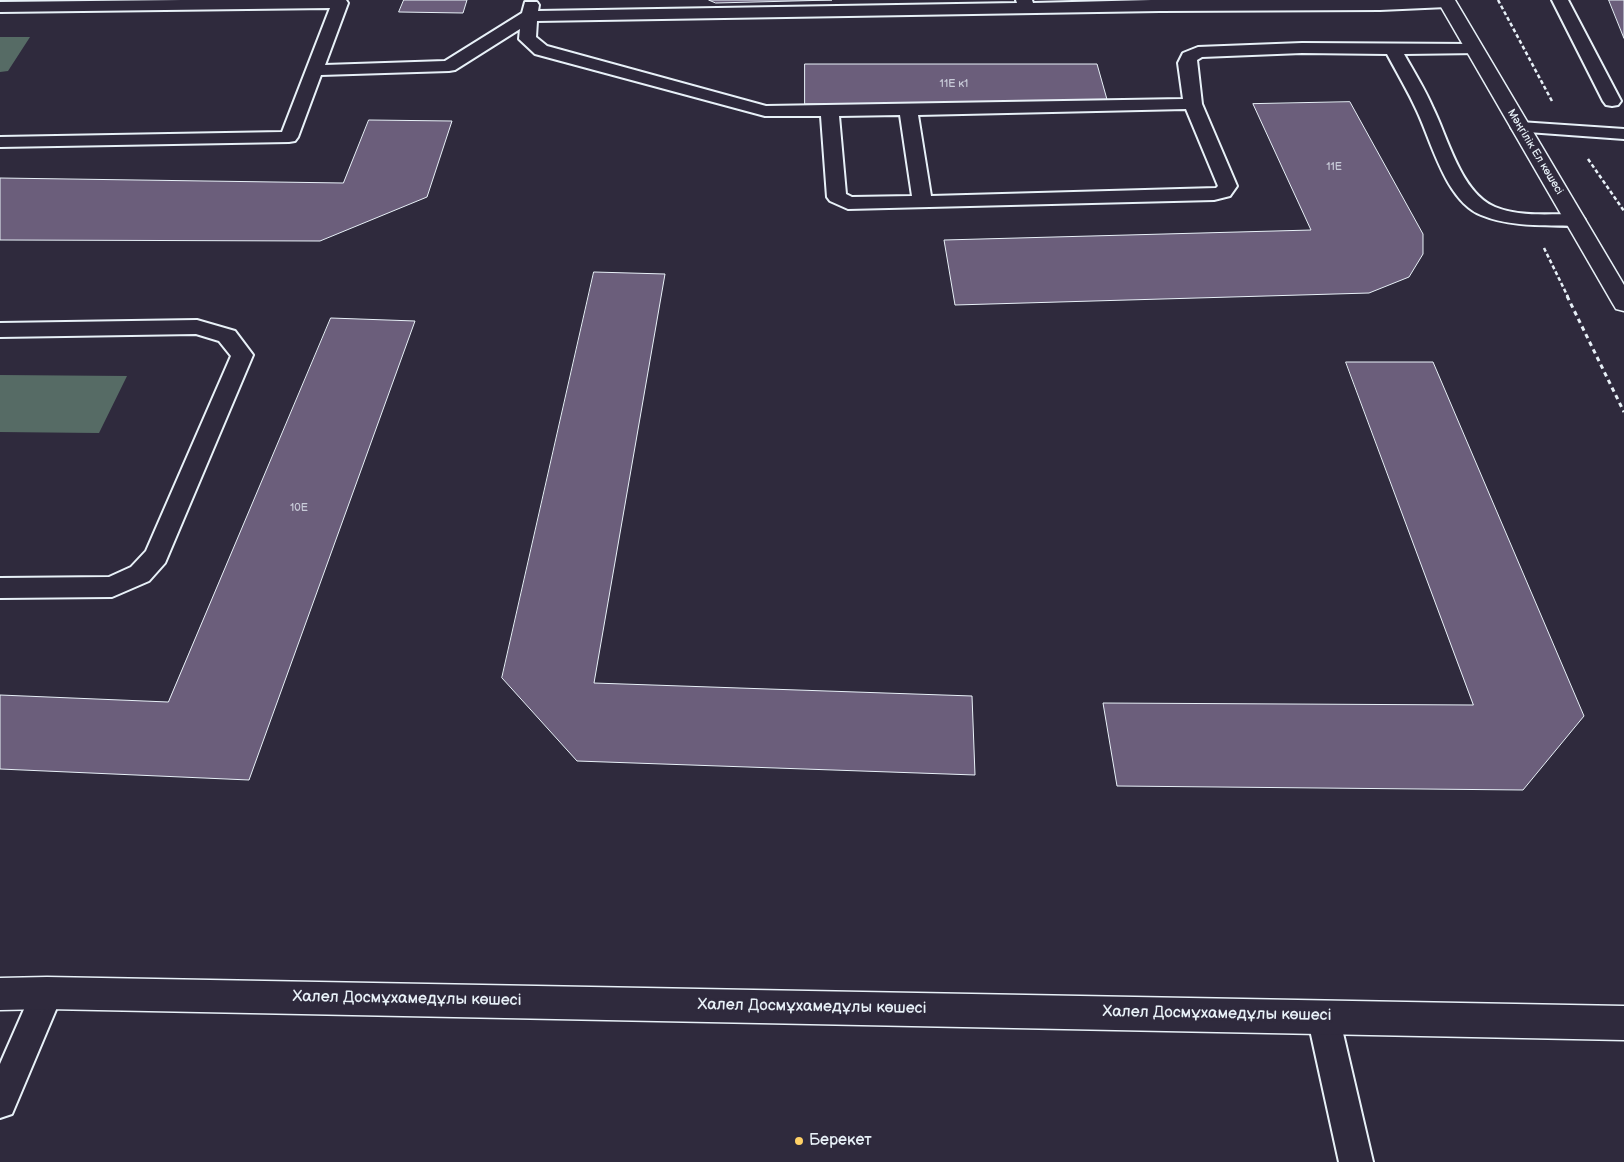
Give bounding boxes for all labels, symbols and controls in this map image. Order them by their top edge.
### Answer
house number: 11Е к1 [940,77,968,91]
street label: Мәңгілік Ел көшесі [1504,107,1566,197]
house number: 11Е [1326,160,1342,174]
house number: 10Е [290,501,308,515]
street label: Халел Досмұхамедұлы көшесі [292,987,522,1011]
street label: Халел Досмұхамедұлы көшесі [697,995,927,1019]
street label: Халел Досмұхамедұлы көшесі [1102,1002,1332,1026]
place label: Берекет [809,1131,872,1151]
marker: Берекет [793,1135,805,1147]

